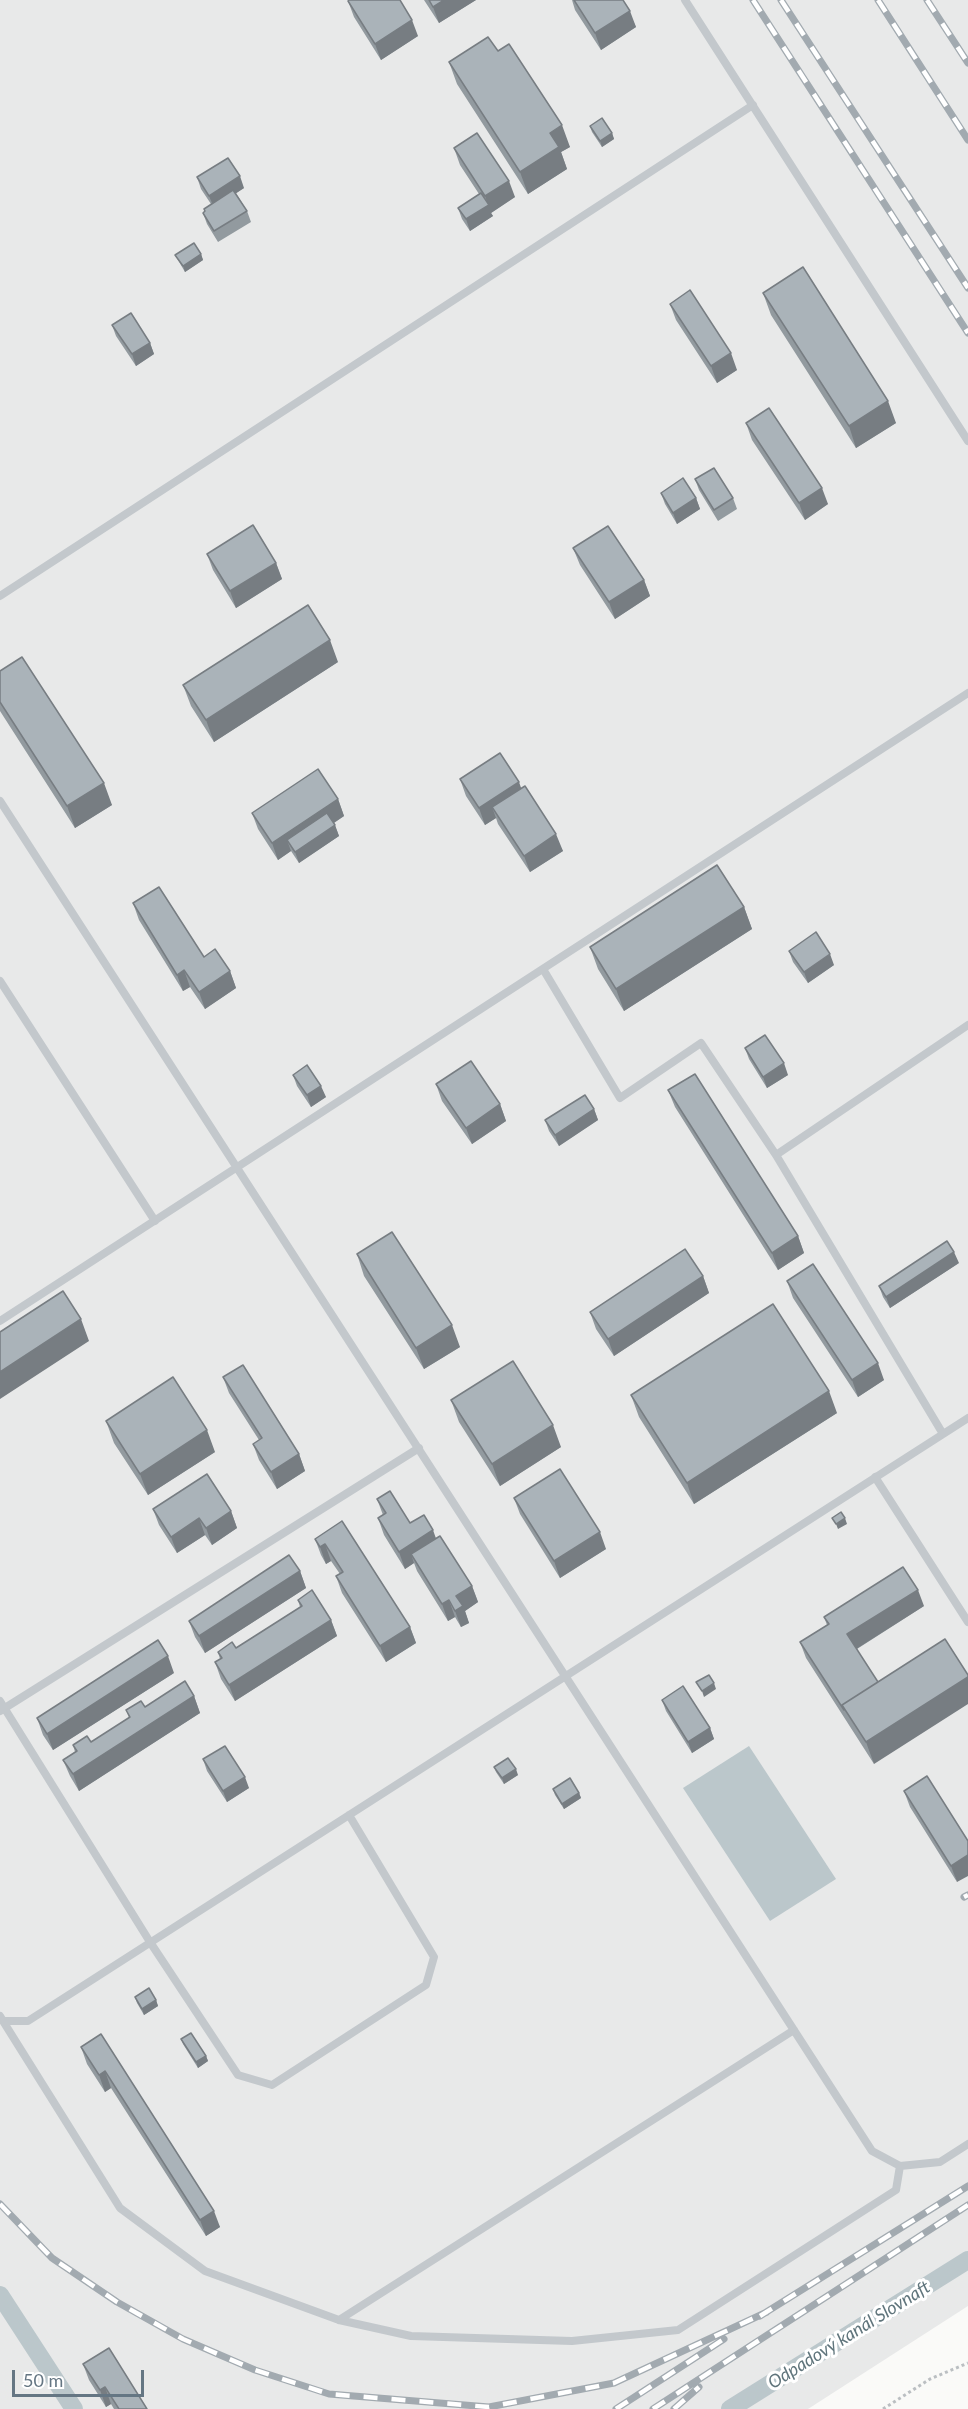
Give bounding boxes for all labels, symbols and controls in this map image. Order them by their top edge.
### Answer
water label: Odpadový kanál Slovnaft [764,2276,934,2394]
scale bar [15,2358,147,2396]
text: 50 m [23,2369,63,2391]

